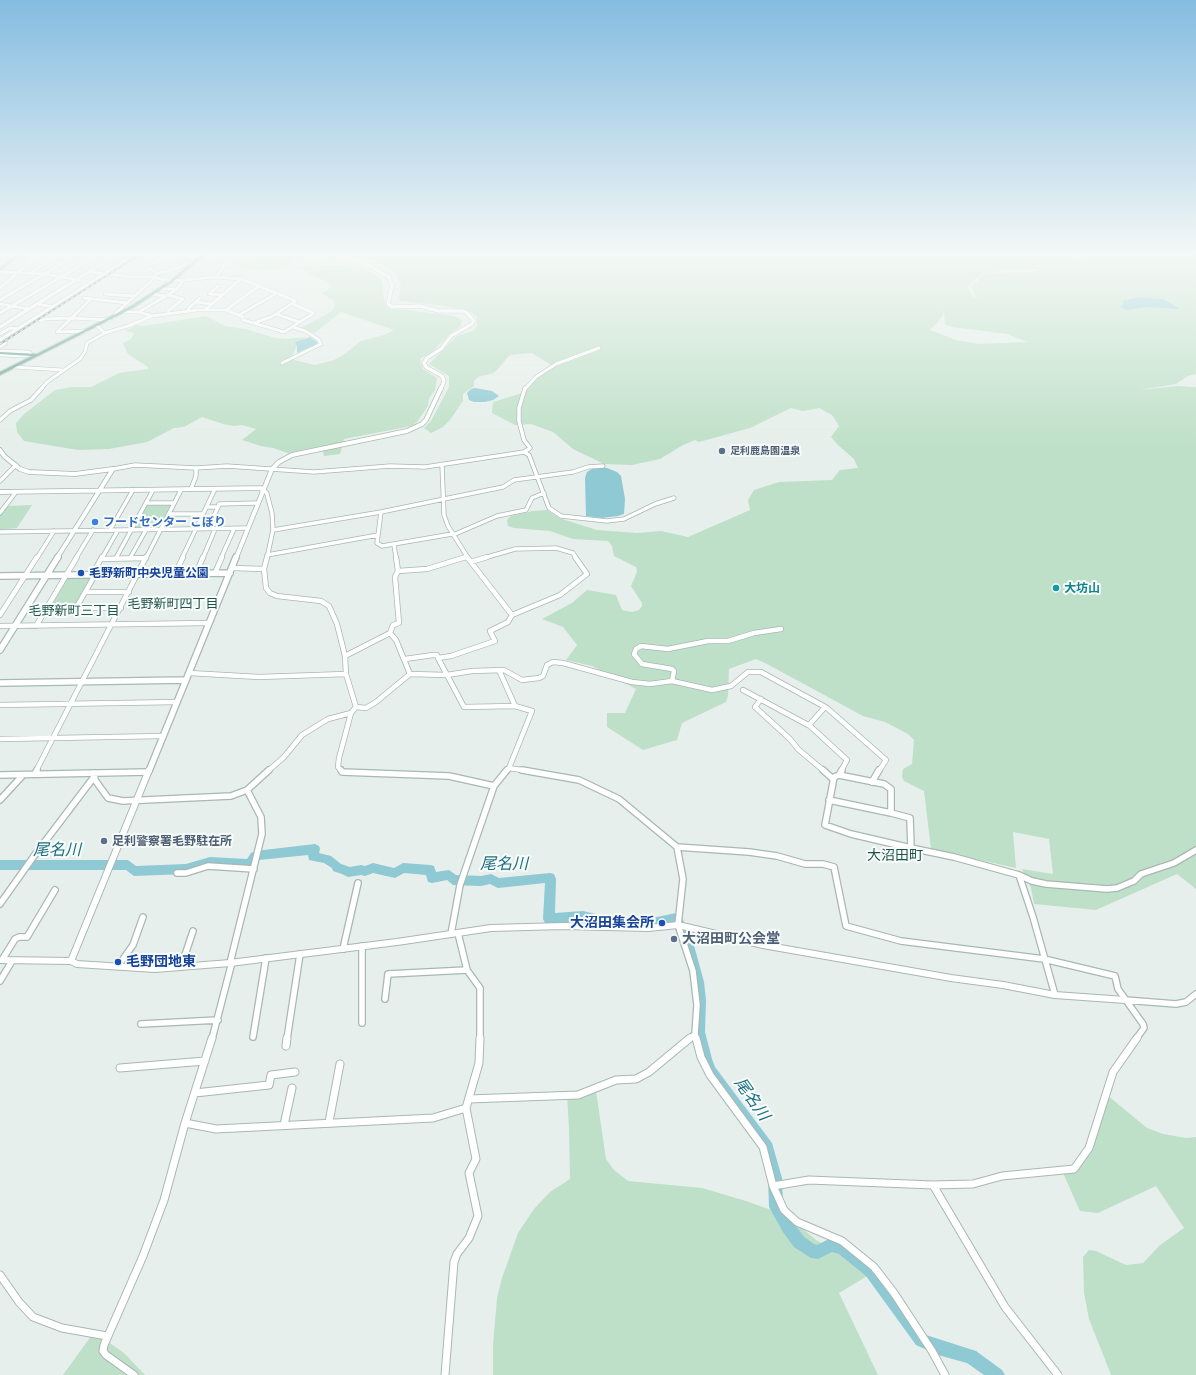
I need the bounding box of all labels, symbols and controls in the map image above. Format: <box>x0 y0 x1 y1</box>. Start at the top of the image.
place label: 足利鹿島園温泉 <box>730 445 800 457</box>
marker: 足利鹿島園温泉 <box>717 446 727 456</box>
place label: フードセンター こぼり <box>103 515 226 529</box>
marker: フードセンター こぼり <box>90 517 100 527</box>
place label: 毛野新町中央児童公園 <box>89 566 209 580</box>
marker: 毛野新町中央児童公園 <box>76 568 86 578</box>
place label: 大坊山 <box>1064 581 1100 595</box>
marker: 大坊山 <box>1051 583 1061 593</box>
district label: 毛野新町四丁目 <box>128 596 218 612</box>
district label: 毛野新町三丁目 <box>29 603 119 619</box>
place label: 足利警察署毛野駐在所 <box>112 834 232 848</box>
marker: 足利警察署毛野駐在所 <box>99 836 109 846</box>
water label: 尾名川 <box>33 840 81 860</box>
district label: 大沼田町 <box>867 848 923 864</box>
water label: 尾名川 <box>480 854 528 874</box>
place label: 大沼田集会所 <box>570 915 654 931</box>
marker: 大沼田集会所 <box>657 918 667 928</box>
place label: 大沼田町公会堂 <box>682 931 780 947</box>
marker: 大沼田町公会堂 <box>669 934 679 944</box>
place label: 毛野団地東 <box>126 954 196 970</box>
marker: 毛野団地東 <box>113 957 123 967</box>
water label: 尾名川 <box>730 1074 774 1124</box>

